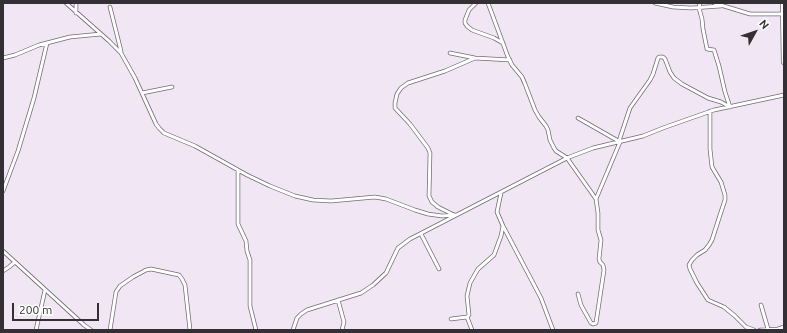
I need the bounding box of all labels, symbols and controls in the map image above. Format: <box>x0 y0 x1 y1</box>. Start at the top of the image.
north arrow <box>735 12 775 52</box>
text: N <box>757 17 771 31</box>
scale bar <box>14 295 101 321</box>
text: 200 m <box>19 303 52 316</box>

